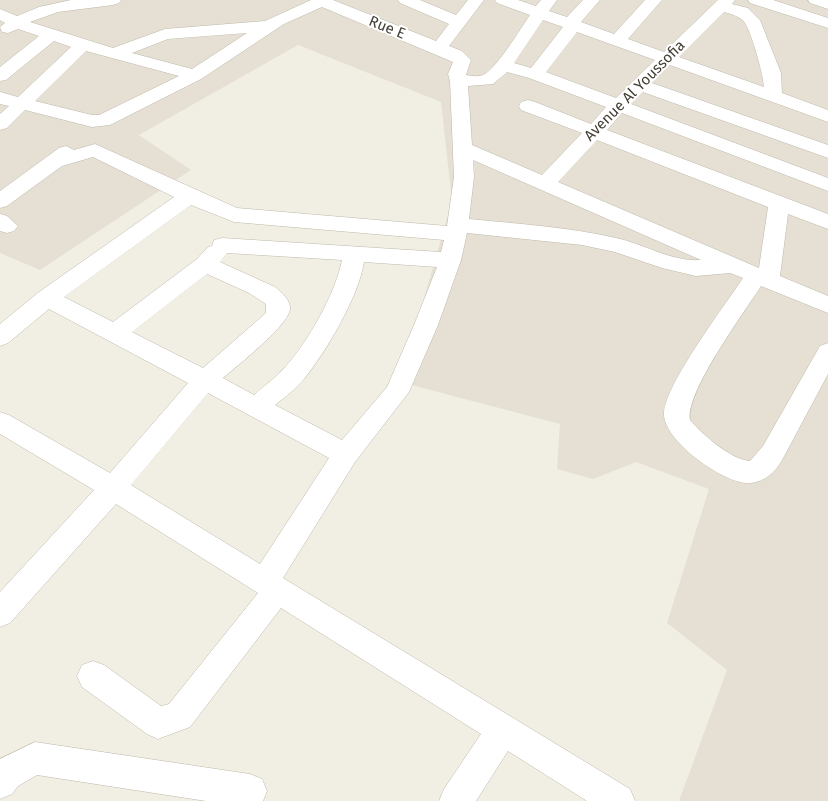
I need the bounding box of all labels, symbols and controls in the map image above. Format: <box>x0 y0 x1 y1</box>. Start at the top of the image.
street label: Rue E <box>366 13 408 43</box>
street label: Avenue Al Youssofia <box>581 37 689 145</box>

